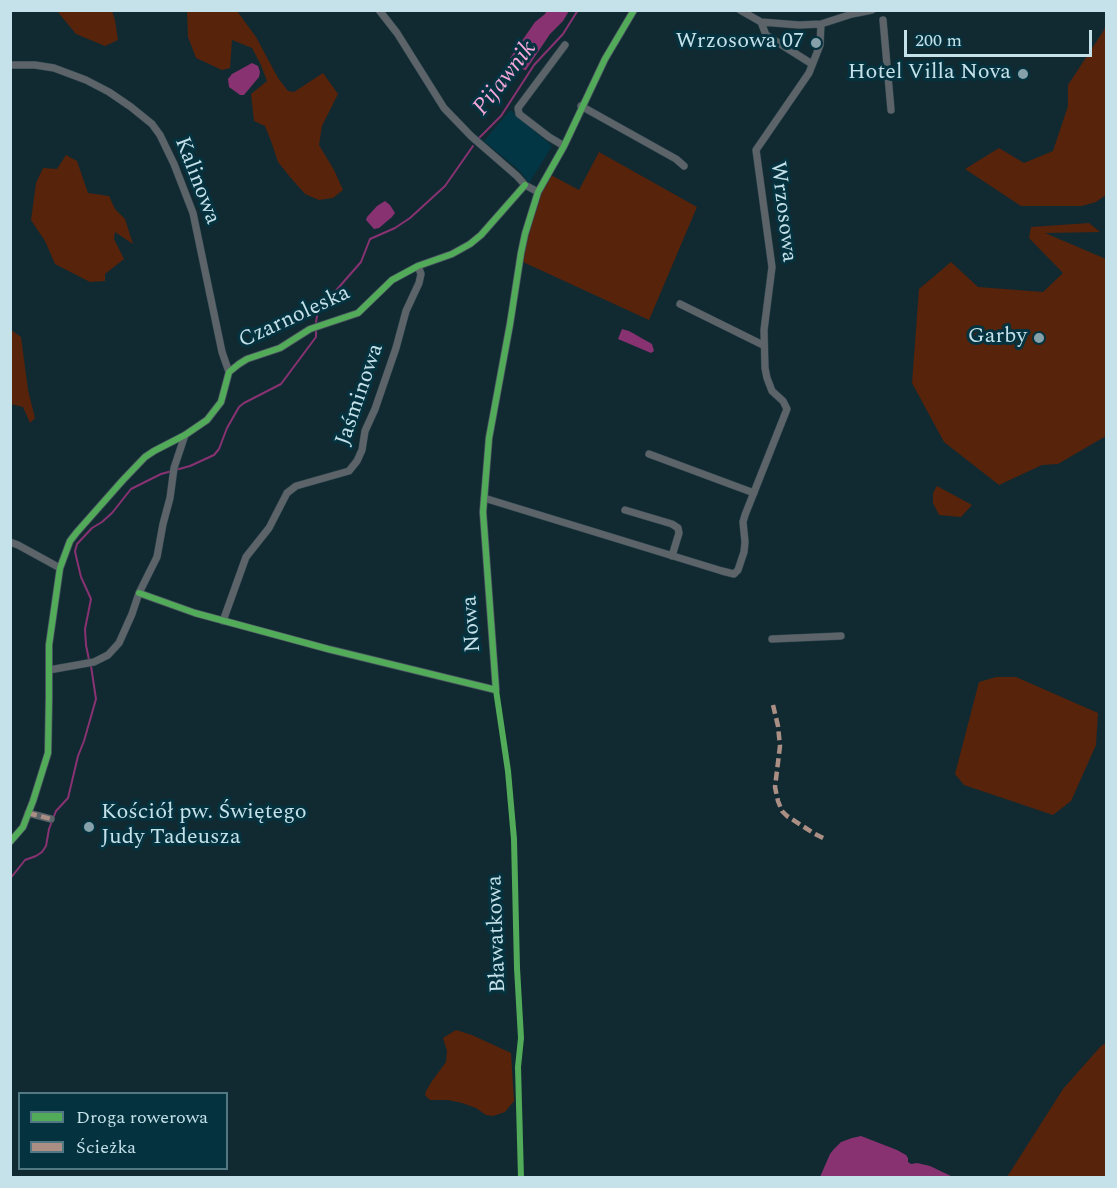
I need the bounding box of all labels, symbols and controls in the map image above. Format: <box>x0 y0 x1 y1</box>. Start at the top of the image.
scale bar <box>907 18 1094 56</box>
text: 200 m <box>915 27 962 54</box>
place label: Wrzosowa 07 <box>675 30 804 56</box>
water label: Pijawnik <box>468 36 544 122</box>
marker: Wrzosowa 07 <box>809 36 823 50</box>
place label: Hotel Villa Nova <box>848 61 1011 87</box>
marker: Hotel Villa Nova <box>1016 67 1030 81</box>
street label: Kalinowa <box>167 134 225 228</box>
street label: Wrzosowa <box>763 160 801 264</box>
street label: Czarnoleska <box>235 281 355 355</box>
place label: Garby <box>968 325 1027 351</box>
marker: Garby <box>1032 331 1046 345</box>
street label: Jaśminowa <box>331 341 391 449</box>
street label: Nowa <box>458 595 488 653</box>
place label: Kościół pw. Świętego Judy Tadeusza <box>101 801 307 852</box>
marker: Kościół pw. Świętego Judy Tadeusza <box>82 820 96 834</box>
street label: Bławatkowa <box>483 875 513 993</box>
legend <box>18 1092 228 1170</box>
text: Droga rowerowa <box>76 1104 208 1131</box>
text: Ścieżka <box>76 1134 136 1161</box>

